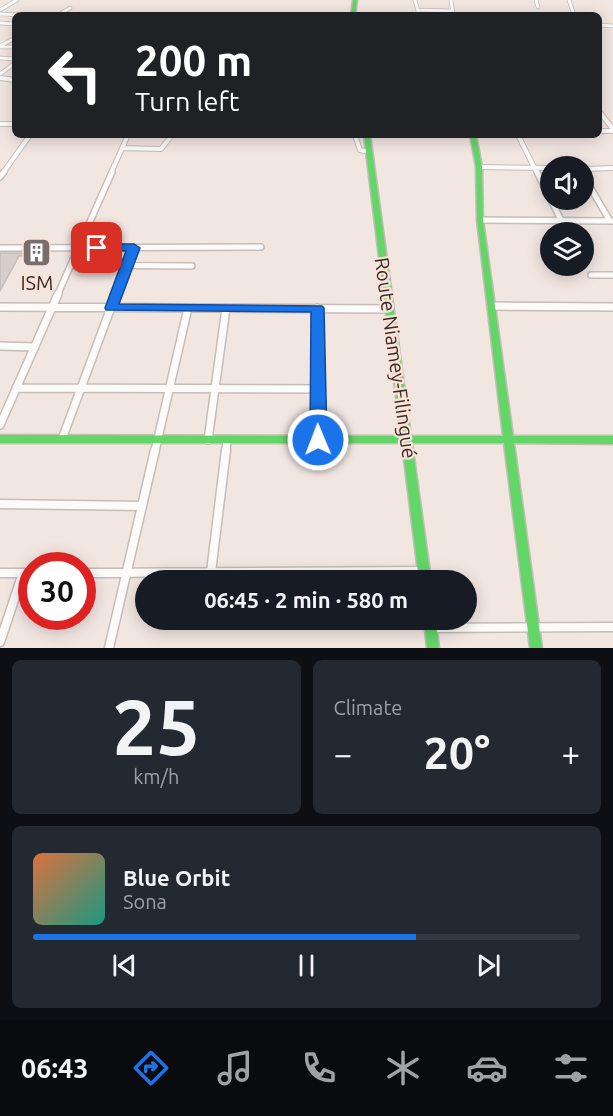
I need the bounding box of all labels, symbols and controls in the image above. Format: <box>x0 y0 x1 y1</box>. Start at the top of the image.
icon: left <box>36 36 114 114</box>
text: 200 m <box>135 37 252 84</box>
text: Turn left <box>135 86 239 116</box>
map controls <box>540 156 594 276</box>
button: sound <box>540 156 594 210</box>
pin <box>71 222 122 273</box>
button: layers <box>540 222 594 276</box>
icon: arrive <box>80 231 113 264</box>
building icon: ISM <box>21 236 53 268</box>
street label: Route Niamey-Filingué <box>370 256 422 460</box>
place label: ISM <box>21 271 53 294</box>
position arrow <box>286 408 350 472</box>
speed limit sign: 30 <box>18 552 96 630</box>
text: 06:45 · 2 min · 580 m <box>204 587 408 612</box>
text: 25 <box>112 682 200 770</box>
text: Climate <box>334 696 402 719</box>
text: 20° <box>423 727 490 778</box>
text: − <box>334 735 352 772</box>
text: + <box>561 735 580 772</box>
text: km/h <box>133 765 179 788</box>
text: Blue Orbit <box>123 865 230 890</box>
text: Sona <box>123 890 167 913</box>
icon: previous <box>108 949 141 982</box>
icon: pause <box>290 949 323 982</box>
icon: next <box>472 949 505 982</box>
icon: directions <box>130 1047 172 1089</box>
icon: music <box>214 1047 256 1089</box>
icon: phone <box>298 1047 340 1089</box>
icon: climate <box>382 1047 424 1089</box>
icon: car <box>466 1047 508 1089</box>
icon: filters <box>550 1047 592 1089</box>
text: 06:43 <box>21 1053 89 1083</box>

